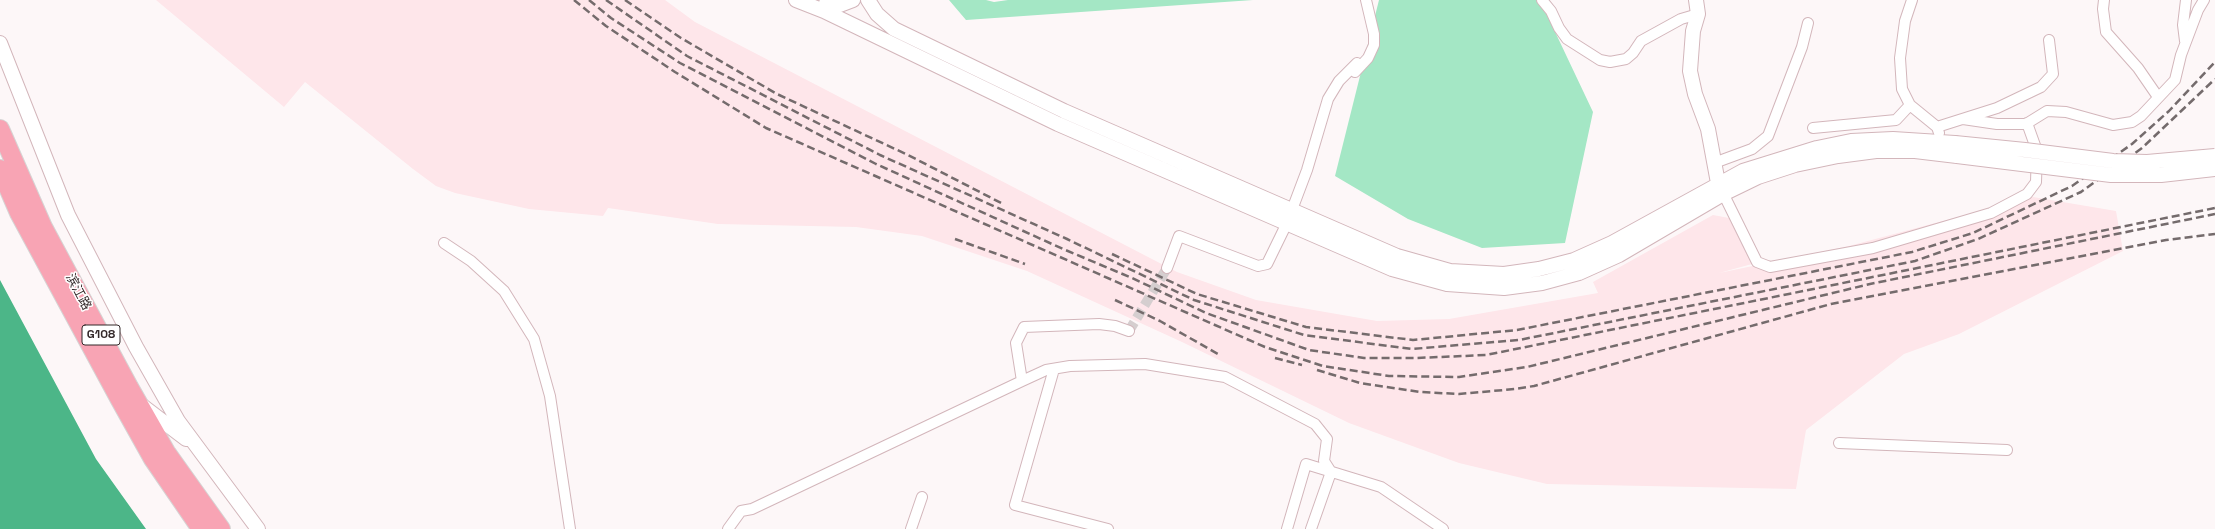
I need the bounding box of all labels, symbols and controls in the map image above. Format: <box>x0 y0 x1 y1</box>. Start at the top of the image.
street label: 滨江路 <box>62 271 94 313</box>
road number: G108 <box>82 325 120 345</box>

